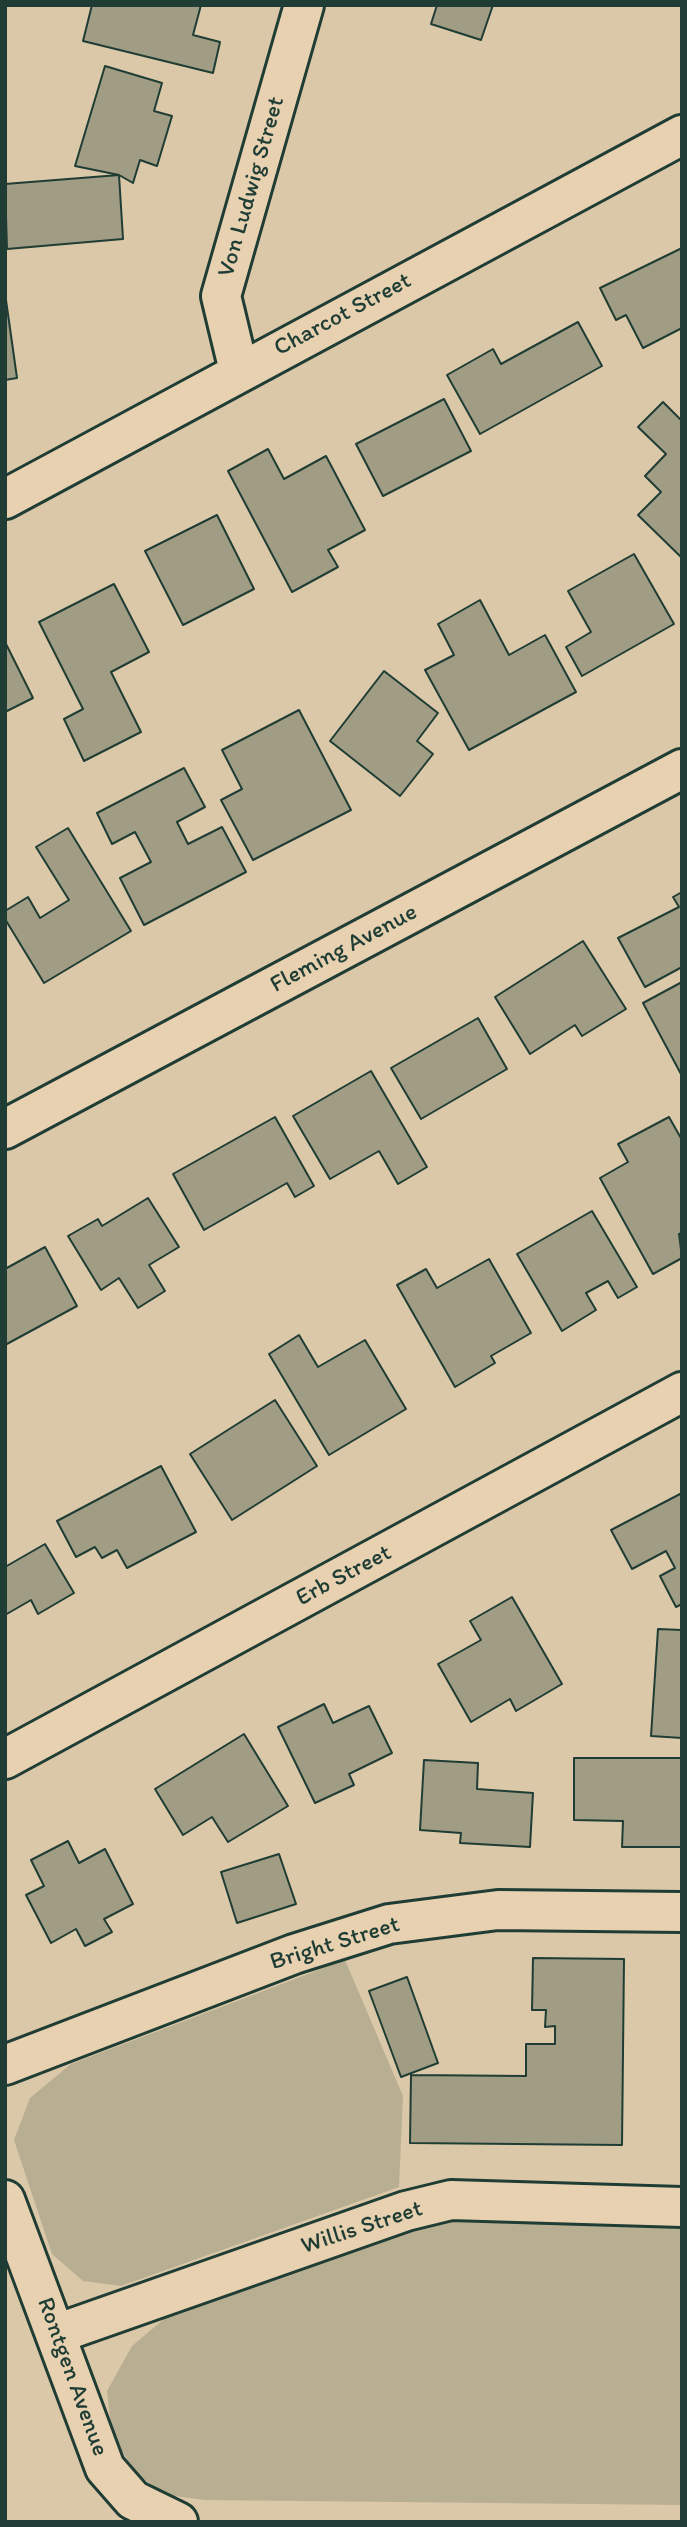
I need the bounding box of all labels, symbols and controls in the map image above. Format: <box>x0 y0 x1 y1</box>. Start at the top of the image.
street label: Von Ludwig Street <box>212 93 292 281</box>
street label: Charcot Street <box>269 267 417 363</box>
street label: Fleming Avenue <box>266 898 422 1000</box>
street label: Erb Street <box>291 1539 397 1613</box>
street label: Bright Street <box>267 1911 403 1977</box>
street label: Willis Street <box>298 2195 426 2261</box>
street label: Rontgen Avenue <box>30 2294 114 2460</box>

